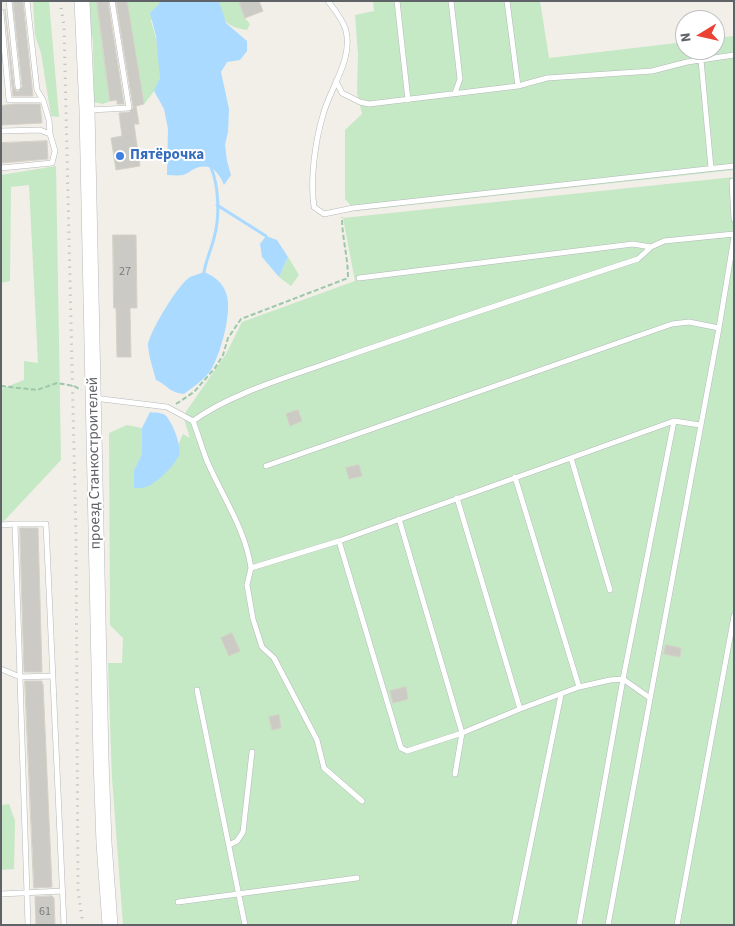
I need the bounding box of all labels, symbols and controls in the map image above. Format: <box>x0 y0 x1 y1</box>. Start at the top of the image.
north arrow <box>675 10 725 60</box>
text: N <box>676 31 697 43</box>
place label: Пятёрочка <box>130 147 204 165</box>
marker: Пятёрочка <box>114 150 126 162</box>
house number: 27 <box>119 265 131 279</box>
street label: проезд Станкостроителей <box>84 377 106 549</box>
house number: 61 <box>39 905 51 919</box>

